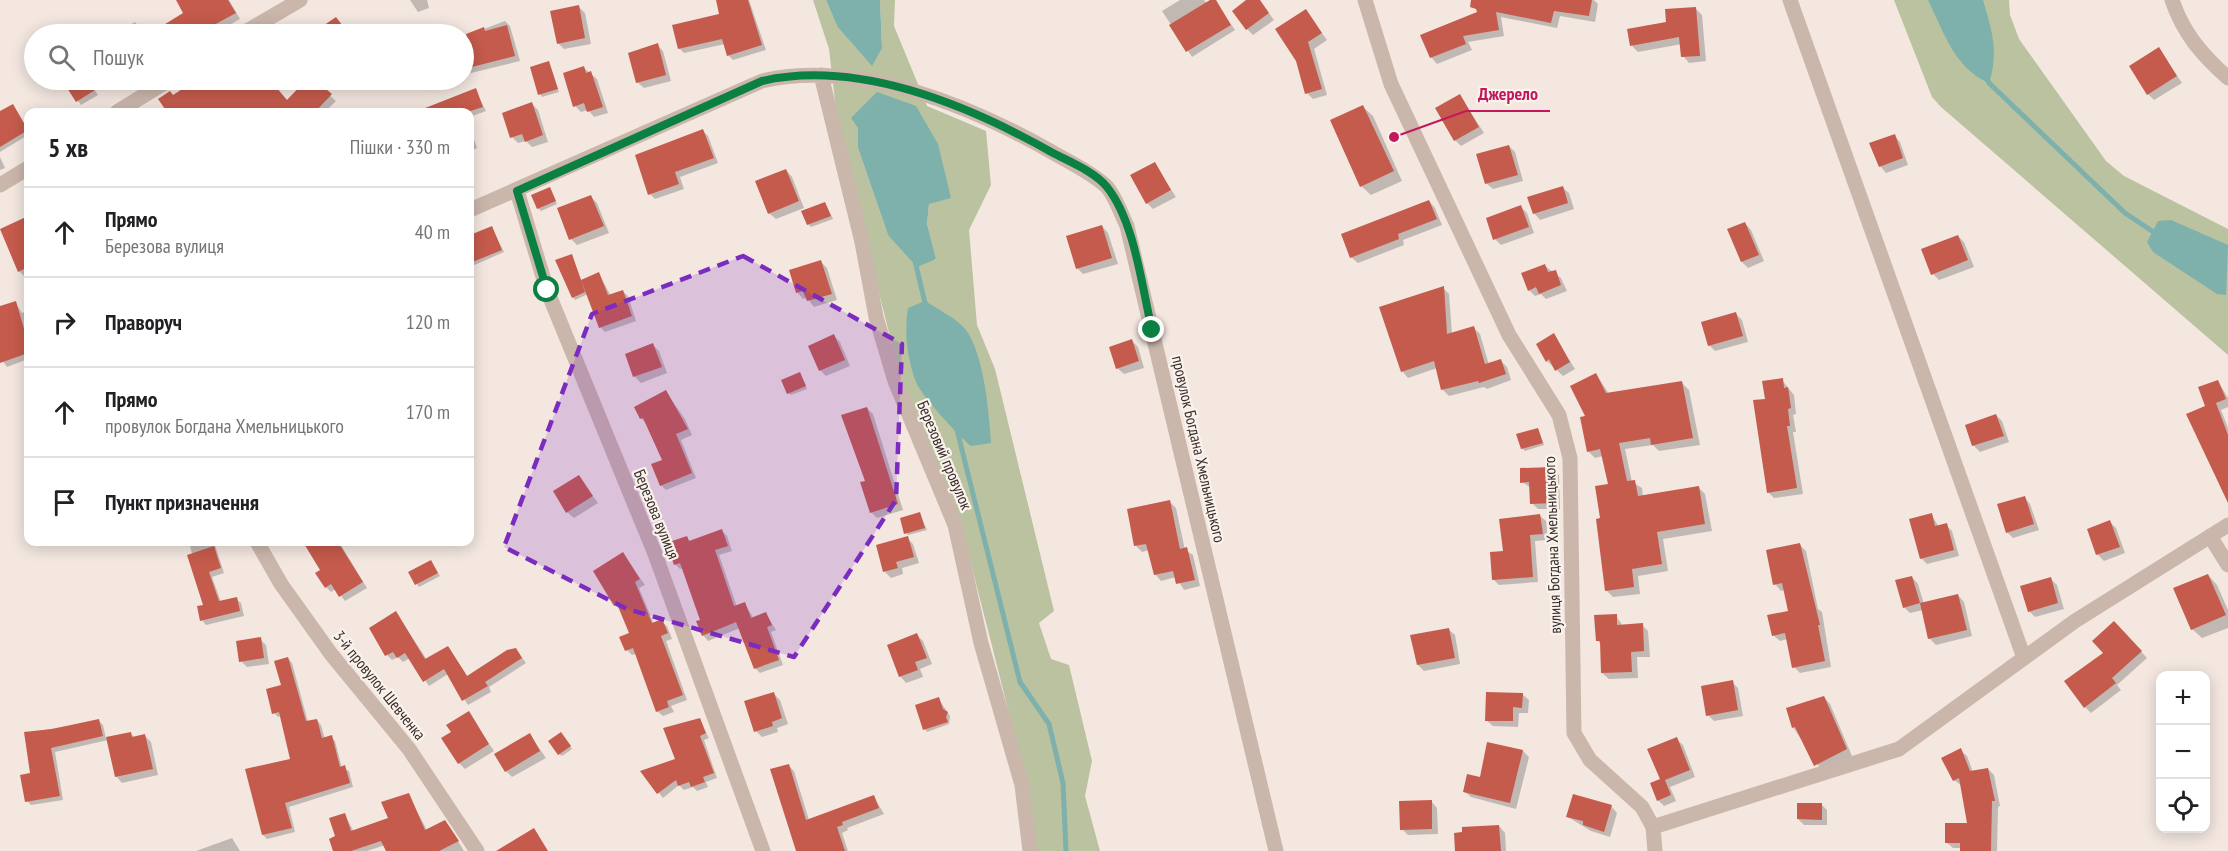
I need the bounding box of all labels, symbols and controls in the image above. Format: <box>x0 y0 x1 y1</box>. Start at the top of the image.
search box <box>24 24 474 90</box>
icon: search <box>45 41 78 74</box>
text: Пошук <box>93 43 144 71</box>
callout: Джерело <box>1466 75 1550 111</box>
text: Джерело <box>1478 82 1538 105</box>
text: 5 хв <box>48 131 88 164</box>
text: Пішки · 330 m <box>350 134 450 160</box>
text: Прямо <box>105 205 158 233</box>
icon: ahead <box>48 216 81 249</box>
text: 40 m <box>415 219 450 245</box>
text: Березова вулиця <box>105 233 224 259</box>
route start <box>533 276 559 302</box>
icon: right <box>48 306 81 339</box>
text: Праворуч <box>105 308 182 336</box>
text: 120 m <box>406 309 450 335</box>
route end <box>1138 316 1164 342</box>
street label: провулок Богдана Хмельницького <box>1168 354 1230 544</box>
text: Прямо <box>105 385 158 413</box>
icon: ahead <box>48 396 81 429</box>
street label: Березовий провулок <box>913 398 977 513</box>
text: 170 m <box>406 399 450 425</box>
text: провулок Богдана Хмельницького <box>105 413 344 439</box>
street label: вулиця Богдана Хмельницького <box>1539 456 1565 634</box>
street label: Березова вулиця <box>630 466 684 562</box>
icon: arrive <box>48 486 81 519</box>
text: Пункт призначення <box>105 488 259 516</box>
street label: 3-й провулок Шевченка <box>330 626 430 744</box>
map controls <box>2156 671 2210 833</box>
button: + <box>2156 671 2210 725</box>
button: − <box>2156 725 2210 779</box>
button: locate <box>2156 779 2210 833</box>

